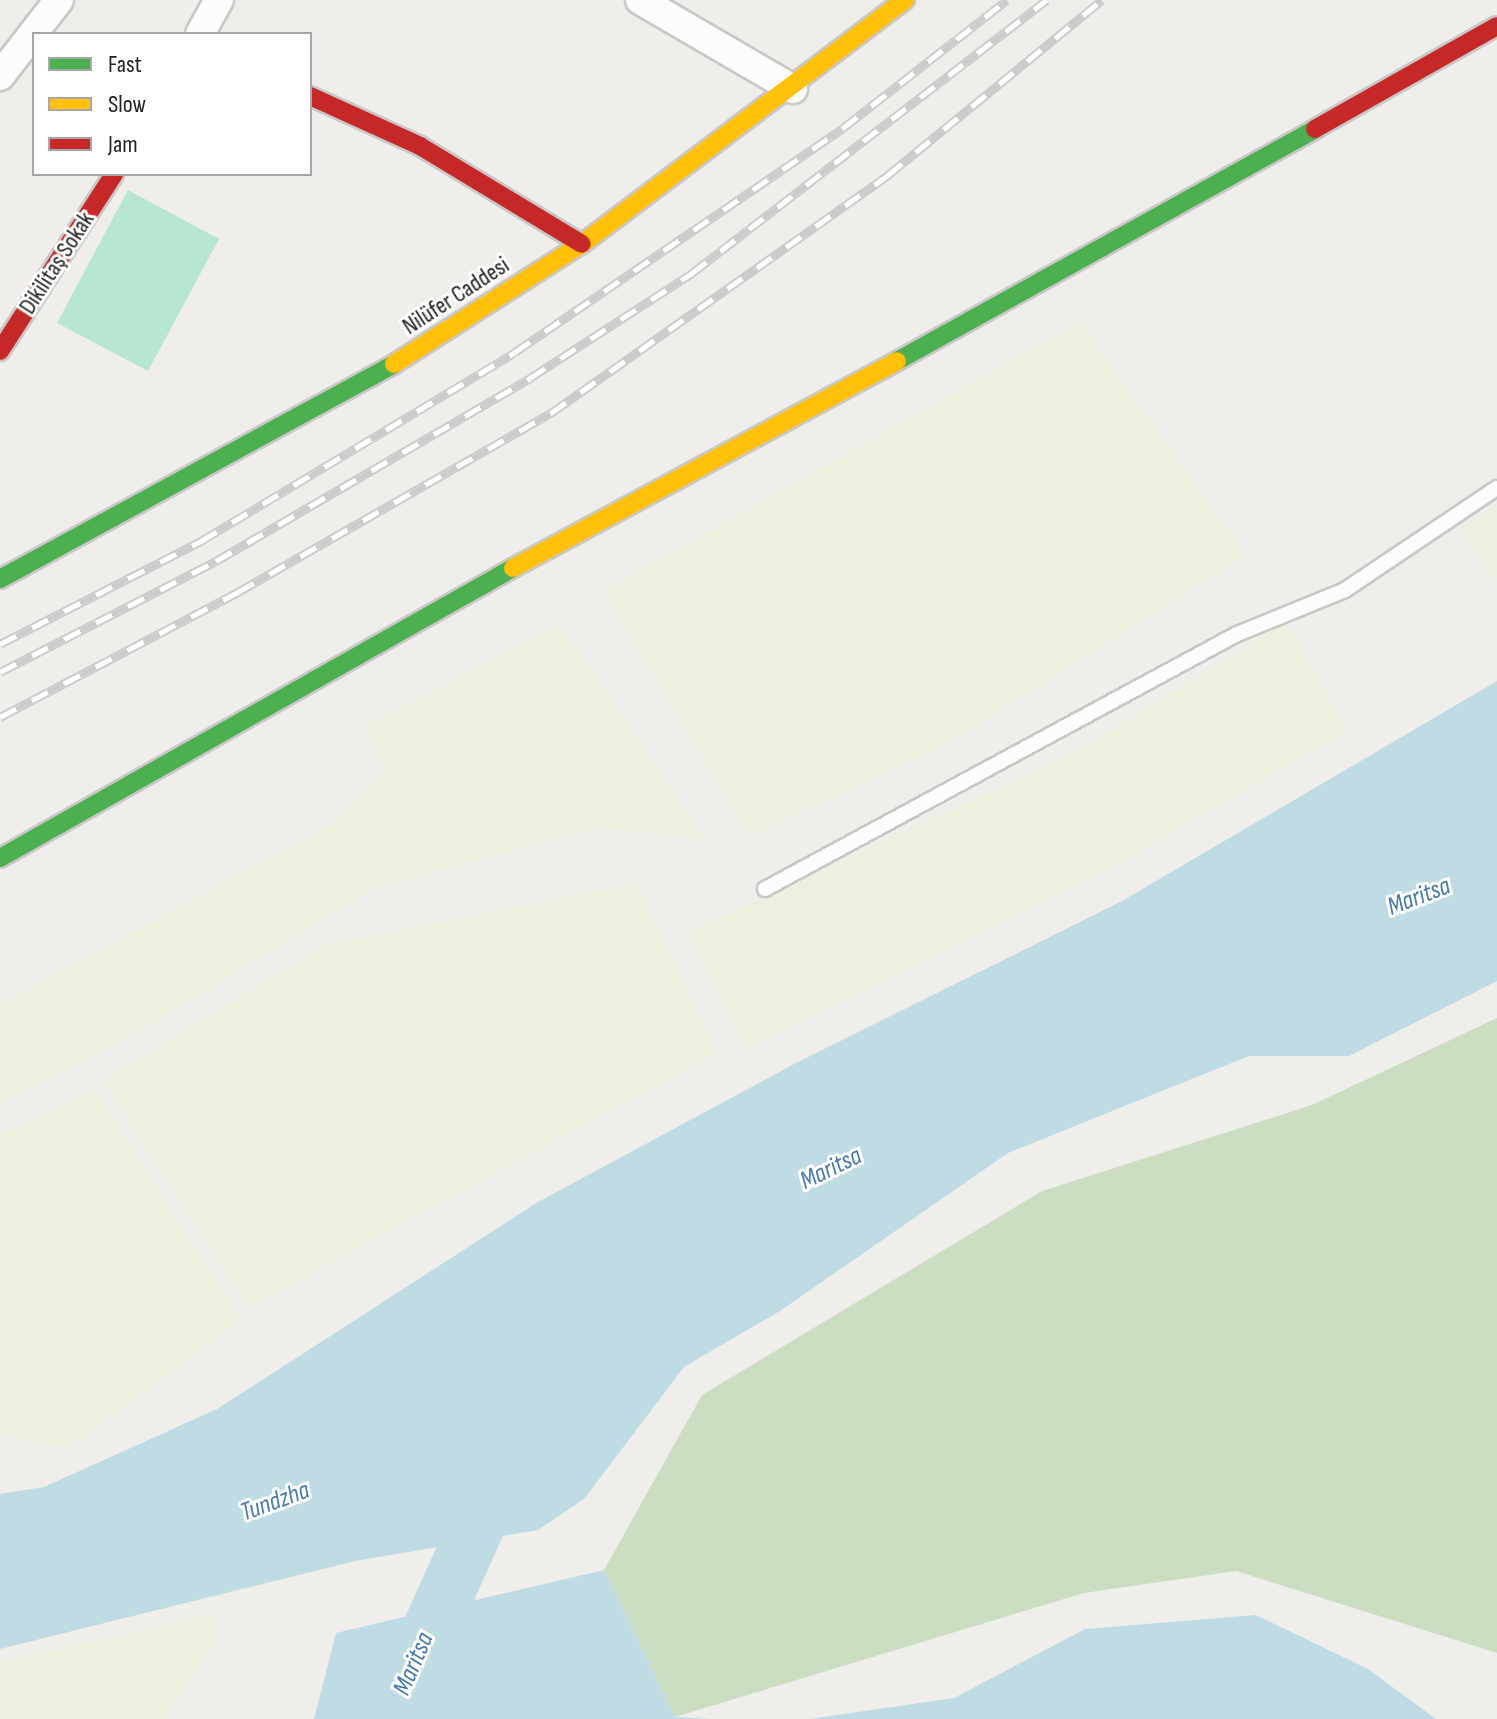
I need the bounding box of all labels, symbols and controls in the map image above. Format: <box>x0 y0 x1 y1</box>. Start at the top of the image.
legend <box>32 32 312 176</box>
text: Fast <box>108 50 142 79</box>
text: Slow <box>108 90 146 119</box>
text: Jam <box>108 130 138 159</box>
street label: Dikilitaş Sokak <box>13 207 101 319</box>
street label: Nilüfer Caddesi <box>397 251 515 341</box>
water label: Maritsa <box>1383 871 1455 923</box>
water label: Maritsa <box>795 1141 867 1197</box>
water label: Tundzha <box>236 1475 314 1529</box>
water label: Maritsa <box>387 1628 441 1700</box>

